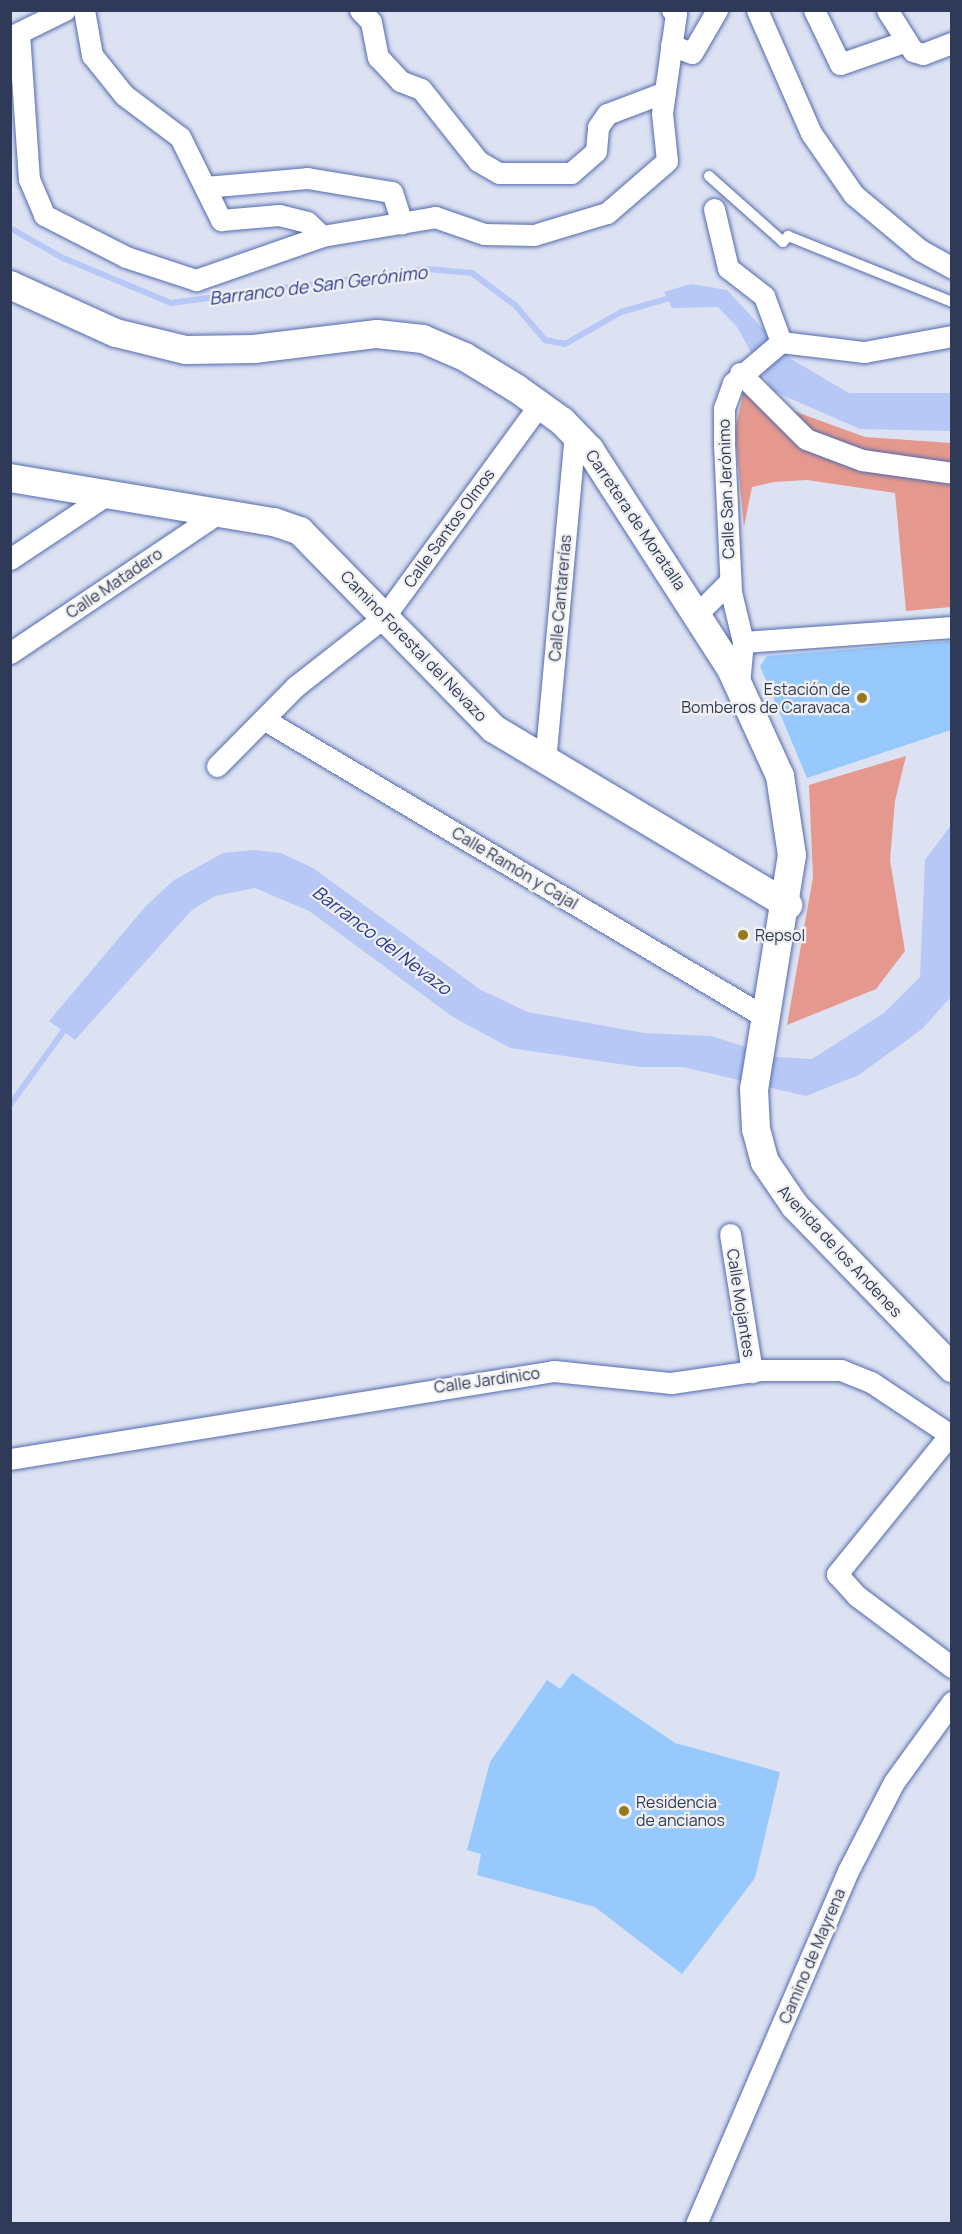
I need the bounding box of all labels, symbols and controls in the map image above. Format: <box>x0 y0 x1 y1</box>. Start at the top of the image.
water label: Barranco de San Gerónimo <box>208 261 428 309</box>
street label: Calle San Jerónimo <box>714 419 738 559</box>
street label: Carretera de Moratalla <box>582 446 690 594</box>
street label: Calle Santos Olmos <box>399 465 499 591</box>
street label: Calle Cantarerías <box>545 534 575 662</box>
street label: Calle Matadero <box>62 544 166 622</box>
street label: Camino Forestal del Nevazo <box>337 567 491 725</box>
place label: Estación de Bomberos de Caravaca <box>681 679 850 717</box>
marker: Estación de Bomberos de Caravaca <box>855 691 869 705</box>
street label: Calle Ramón y Cajal <box>448 823 582 913</box>
water label: Barranco del Nevazo <box>309 881 455 999</box>
place label: Repsol <box>755 925 805 945</box>
marker: Repsol <box>736 928 750 942</box>
street label: Avenida de los Andenes <box>774 1181 906 1321</box>
street label: Calle Mojantes <box>723 1247 759 1359</box>
street label: Calle Jardinico <box>433 1363 541 1397</box>
place label: Residencia de ancianos <box>636 1792 725 1830</box>
marker: Residencia de ancianos <box>617 1804 631 1818</box>
street label: Camino de Mayrena <box>775 1885 849 2027</box>

